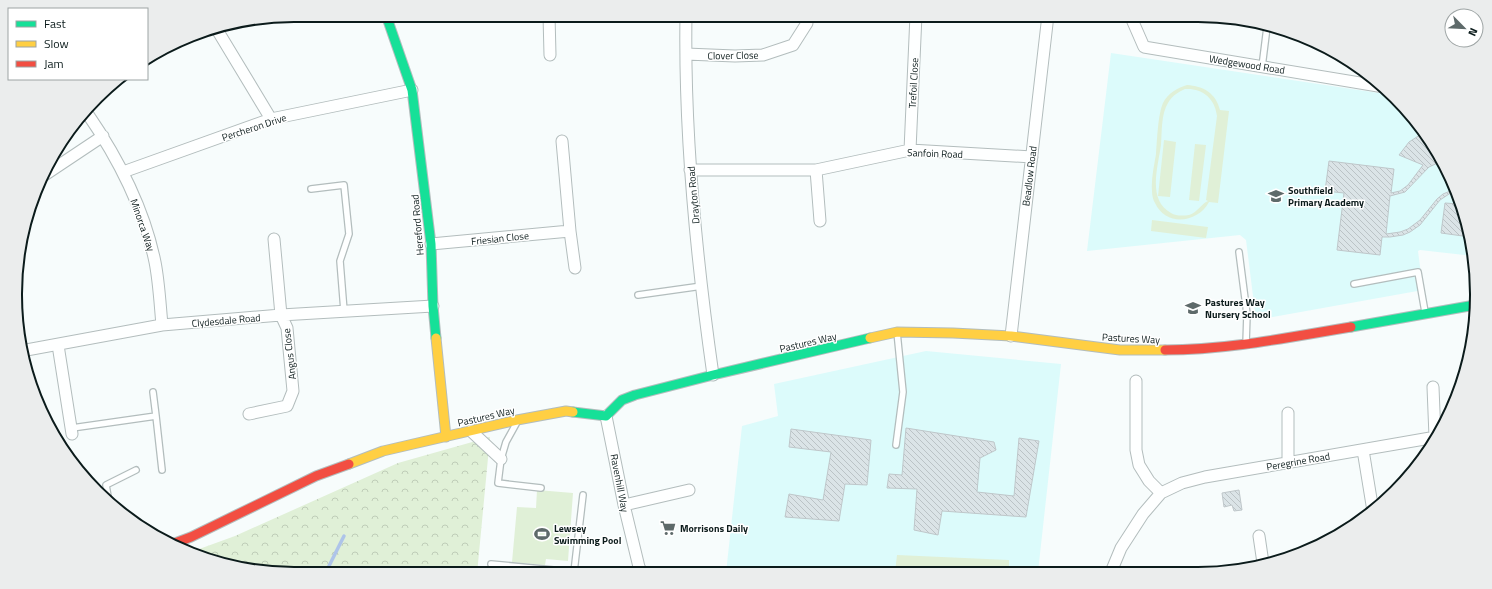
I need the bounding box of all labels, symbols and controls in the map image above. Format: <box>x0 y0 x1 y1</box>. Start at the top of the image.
legend <box>8 8 148 80</box>
north arrow <box>1444 8 1484 48</box>
text: Fast <box>44 14 67 33</box>
text: N <box>1464 25 1482 39</box>
text: Slow <box>44 34 69 53</box>
street label: Clover Close <box>707 48 759 63</box>
street label: Wedgewood Road <box>1208 51 1286 78</box>
text: Jam <box>44 54 64 73</box>
street label: Trefoil Close <box>905 57 922 109</box>
street label: Percheron Drive <box>220 110 288 145</box>
street label: Sanfoin Road <box>907 145 963 162</box>
street label: Beadlow Road <box>1018 145 1041 207</box>
street label: Drayton Road <box>684 166 703 224</box>
place label: Southfield Primary Academy <box>1288 183 1364 210</box>
school or university icon: Southfield Primary Academy <box>1267 187 1285 205</box>
street label: Hereford Road <box>407 194 428 256</box>
street label: Minorca Way <box>127 197 159 254</box>
street label: Friesian Close <box>470 228 530 249</box>
place label: Pastures Way Nursery School <box>1205 295 1271 322</box>
school or university icon: Pastures Way Nursery School <box>1184 299 1202 317</box>
street label: Clydesdale Road <box>191 310 261 331</box>
street label: Angus Close <box>279 328 300 380</box>
street label: Pastures Way <box>778 329 838 356</box>
street label: Pastures Way <box>1102 329 1161 348</box>
street label: Pastures Way <box>456 403 516 430</box>
street label: Peregrine Road <box>1265 449 1331 474</box>
street label: Ravenhill Way <box>607 453 633 514</box>
supermarket icon: Morrisons Daily <box>659 519 677 537</box>
place label: Lewsey Swimming Pool <box>554 521 622 548</box>
place label: Morrisons Daily <box>680 521 748 536</box>
sports icon: Lewsey Swimming Pool <box>533 525 551 543</box>

